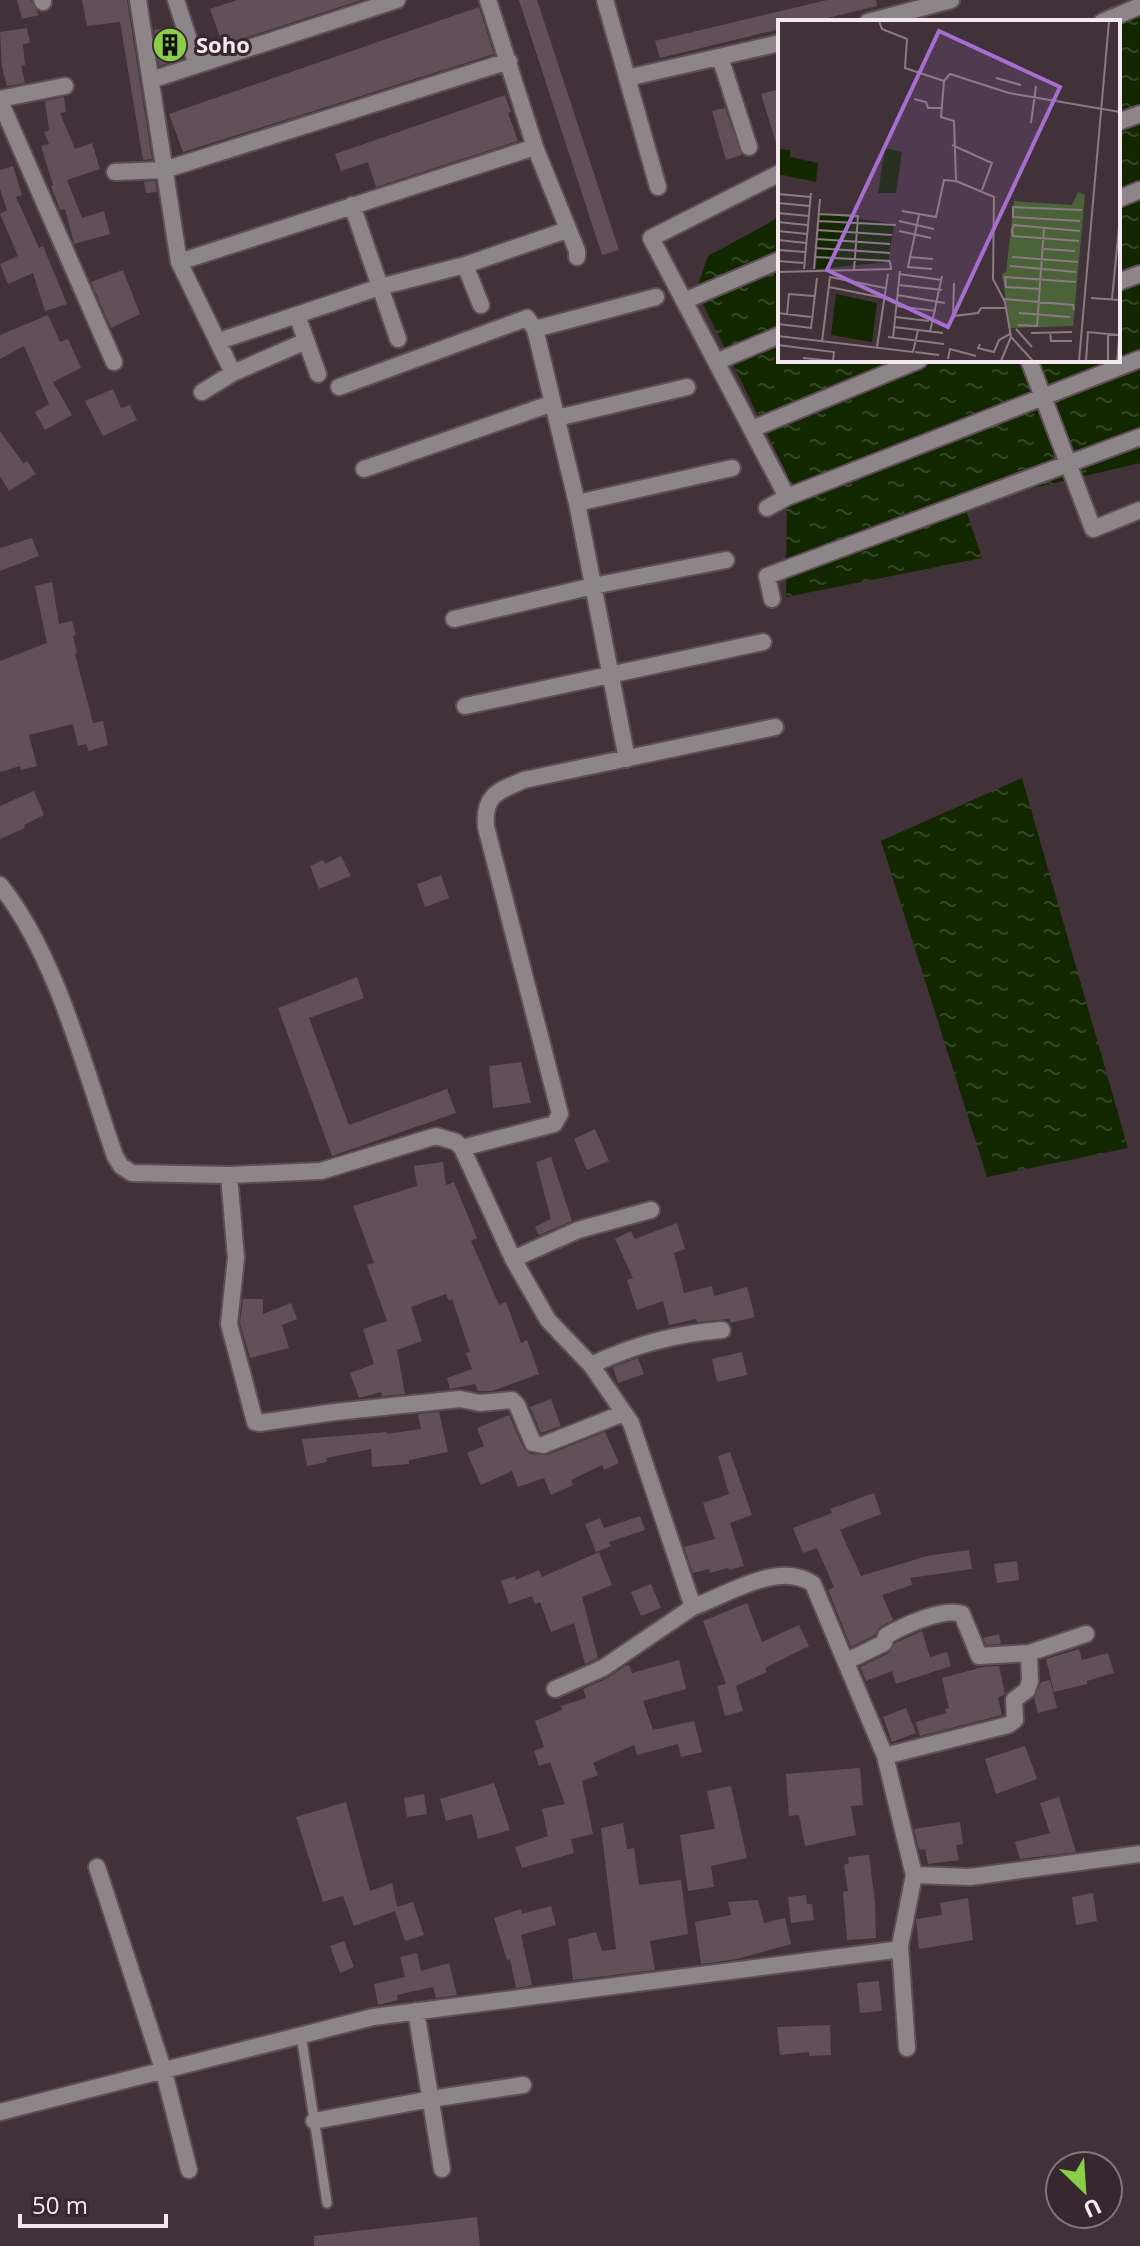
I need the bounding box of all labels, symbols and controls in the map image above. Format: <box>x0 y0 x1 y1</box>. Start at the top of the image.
inset map <box>778 20 1120 362</box>
building icon: Soho <box>151 26 189 64</box>
place label: Soho <box>196 29 250 59</box>
north arrow <box>1044 2150 1124 2230</box>
scale bar <box>20 2178 166 2228</box>
text: 50 m <box>32 2188 88 2221</box>
text: U <box>1079 2192 1107 2226</box>

